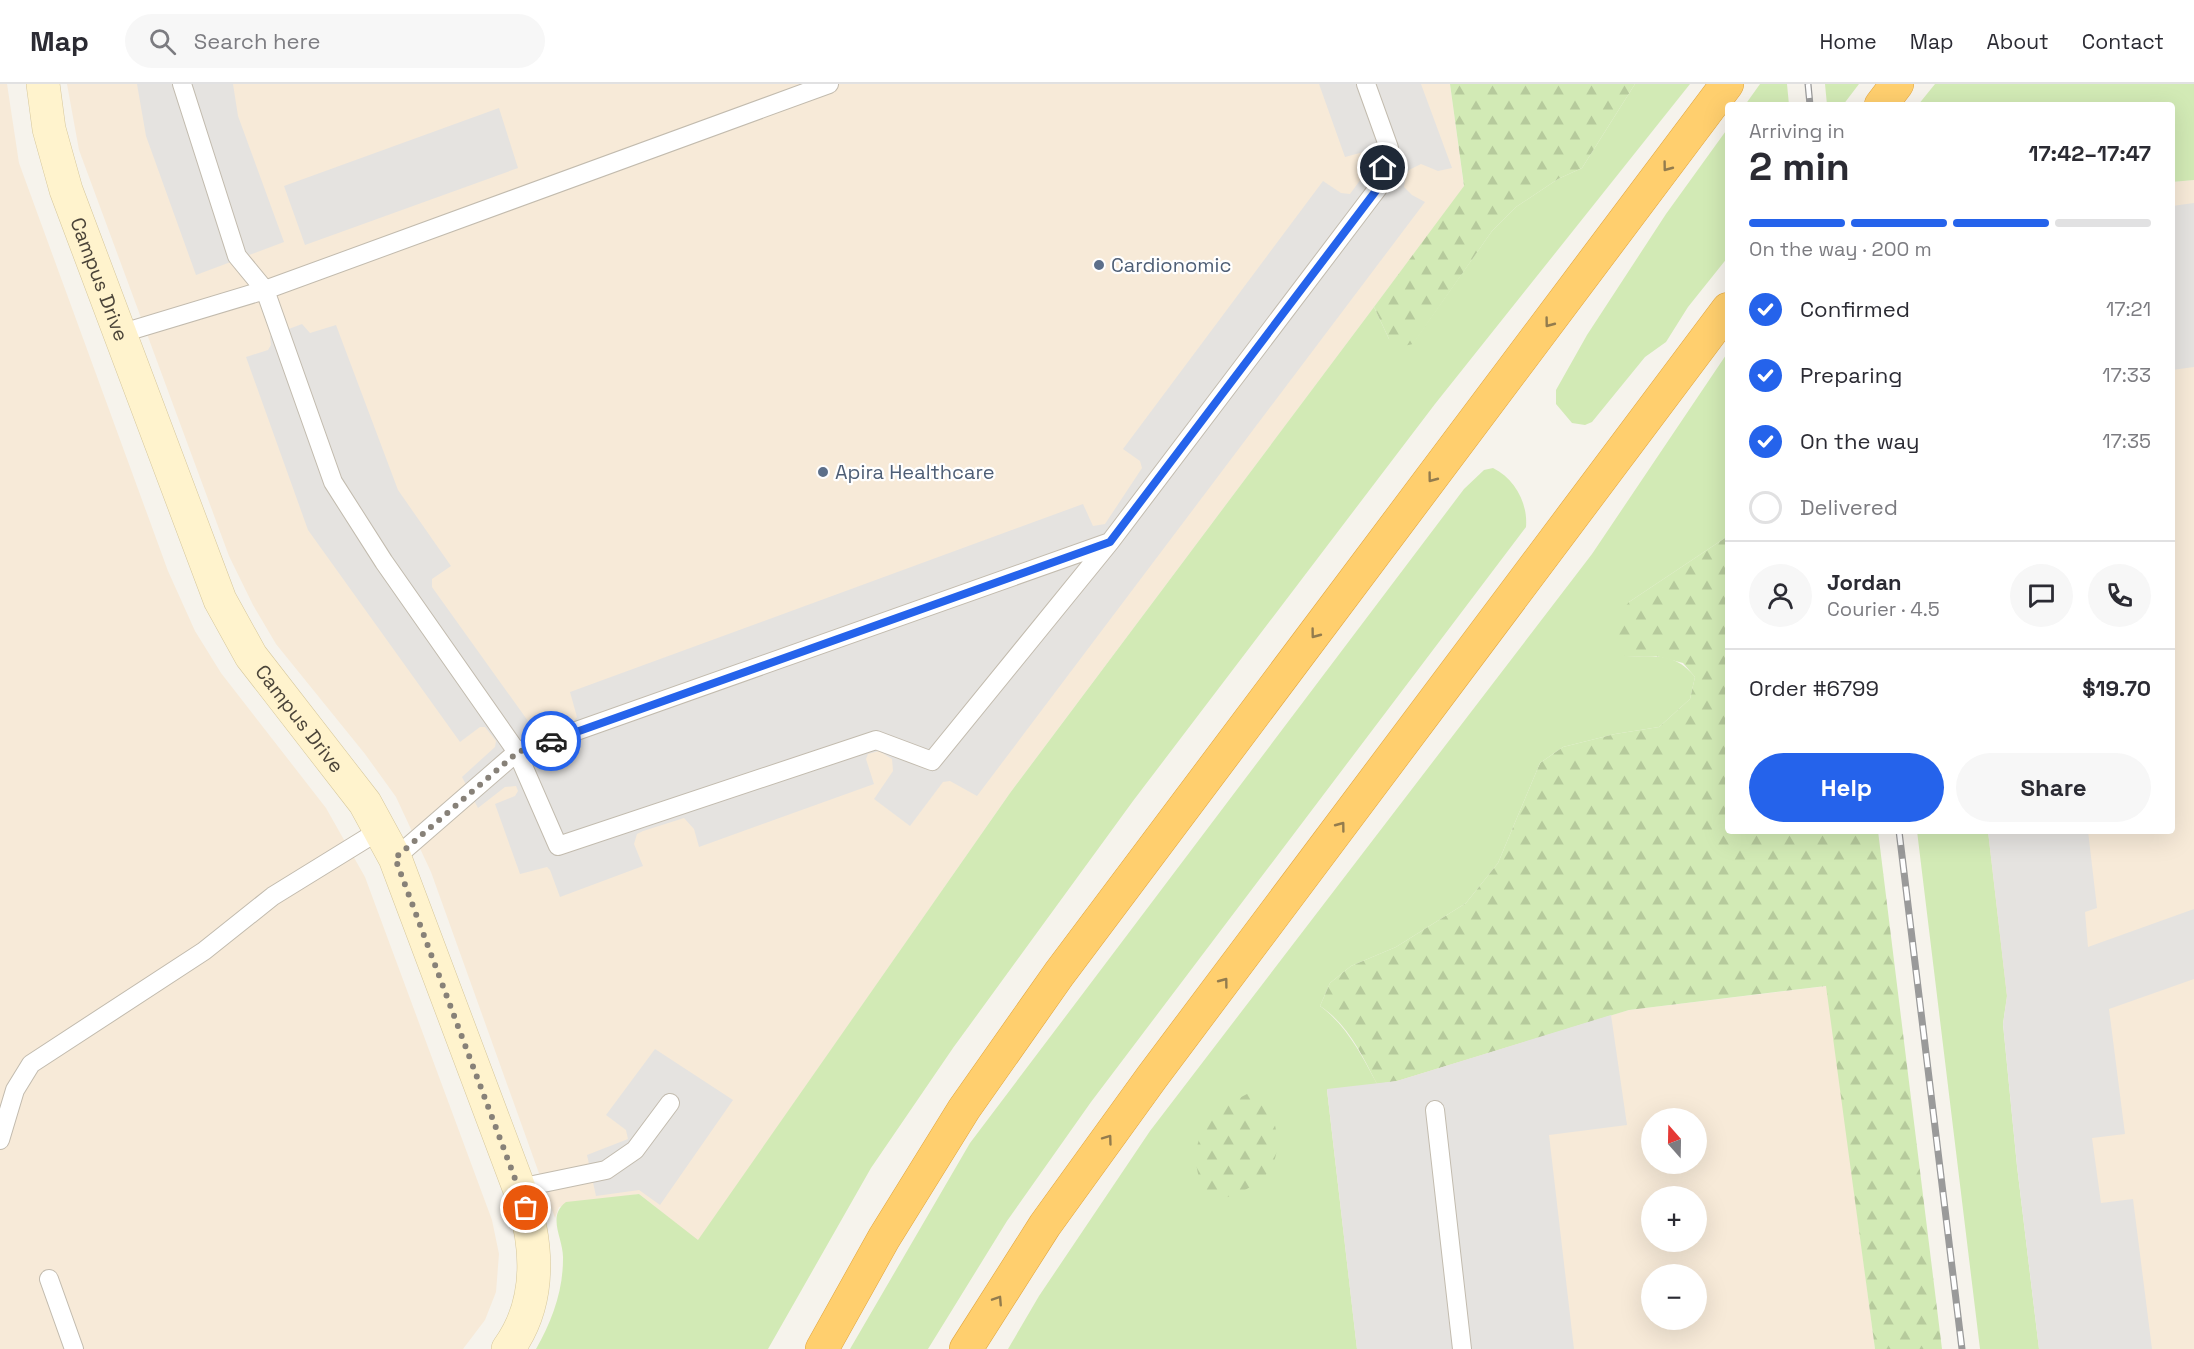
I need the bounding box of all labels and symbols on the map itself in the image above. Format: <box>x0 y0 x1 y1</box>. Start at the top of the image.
pin <box>1357 142 1408 193</box>
one-way arrow <box>1663 160 1674 171</box>
street label: Campus Drive <box>64 214 135 345</box>
place label: Cardionomic <box>1111 252 1231 278</box>
marker: Cardionomic <box>1092 258 1106 272</box>
one-way arrow <box>1546 316 1557 327</box>
place label: Apira Healthcare <box>835 459 995 485</box>
marker: Apira Healthcare <box>816 465 830 479</box>
one-way arrow <box>1428 472 1439 483</box>
one-way arrow <box>1311 628 1322 639</box>
street label: Campus Drive <box>249 659 350 778</box>
courier <box>521 711 581 771</box>
one-way arrow <box>1333 821 1344 832</box>
one-way arrow <box>1216 977 1227 988</box>
north arrow <box>1641 1108 1707 1174</box>
one-way arrow <box>1101 1134 1112 1145</box>
pin <box>500 1182 551 1233</box>
one-way arrow <box>991 1296 1002 1307</box>

